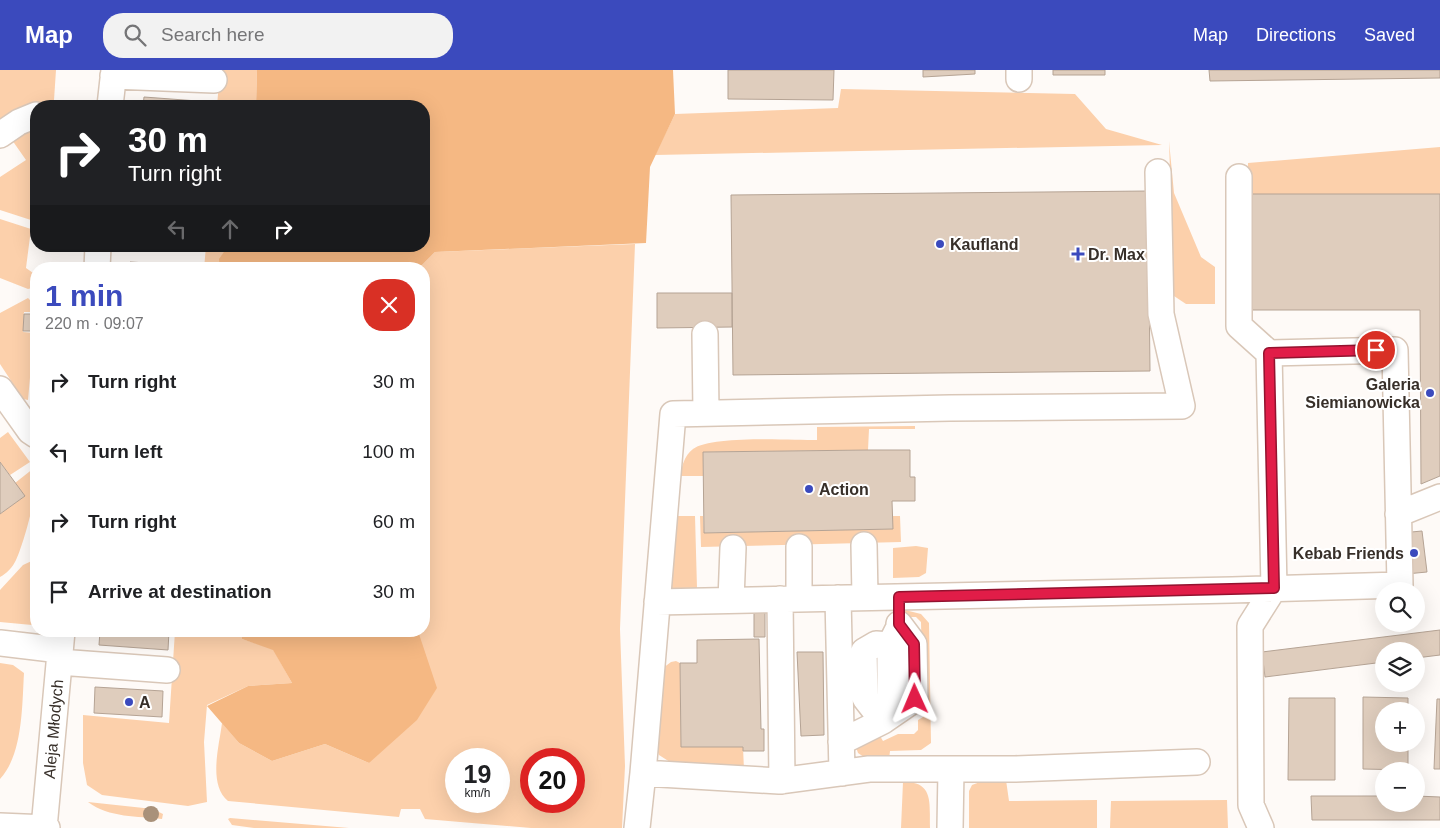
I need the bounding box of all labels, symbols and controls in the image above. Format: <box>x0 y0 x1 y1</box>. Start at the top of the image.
search box <box>103 13 453 58</box>
text: Map <box>25 21 73 48</box>
icon: search <box>121 21 149 49</box>
text: Search here <box>161 24 265 45</box>
text: Map <box>1193 25 1228 45</box>
text: Directions <box>1256 25 1336 45</box>
text: Saved <box>1364 25 1415 45</box>
icon: right <box>45 120 110 185</box>
text: 30 m <box>128 120 208 159</box>
text: Turn right <box>128 161 221 186</box>
icon: left <box>163 215 191 243</box>
icon: ahead <box>216 215 244 243</box>
icon: right <box>269 215 297 243</box>
place label: Kaufland <box>950 236 1018 253</box>
marker: Kaufland <box>934 238 946 250</box>
place label: Dr. Max <box>1088 246 1145 263</box>
marker: Dr. Max <box>1072 248 1084 260</box>
text: 1 min <box>45 279 123 312</box>
button: close <box>363 279 415 331</box>
text: 220 m · 09:07 <box>45 315 144 332</box>
pin <box>1355 329 1397 371</box>
icon: arrive <box>1362 336 1390 364</box>
icon: right <box>45 368 73 396</box>
text: Turn right <box>88 371 176 392</box>
text: 30 m <box>373 371 415 392</box>
place label: Galeria Siemianowicka <box>1305 376 1420 411</box>
marker: Galeria Siemianowicka <box>1424 387 1436 399</box>
icon: left <box>45 438 73 466</box>
text: Turn left <box>88 441 163 462</box>
text: 100 m <box>362 441 415 462</box>
place label: Action <box>819 481 869 498</box>
marker: Action <box>803 483 815 495</box>
icon: right <box>45 508 73 536</box>
text: Turn right <box>88 511 176 532</box>
text: 60 m <box>373 511 415 532</box>
place label: Kebab Friends <box>1293 545 1404 562</box>
marker: Kebab Friends <box>1408 547 1420 559</box>
icon: arrive <box>45 578 73 606</box>
text: Arrive at destination <box>88 581 272 602</box>
text: 30 m <box>373 581 415 602</box>
map controls <box>1375 582 1425 812</box>
button: search <box>1375 582 1425 632</box>
button: layers <box>1375 642 1425 692</box>
position arrow <box>888 672 940 724</box>
street label: Aleja Młodych <box>41 679 66 779</box>
place label: A <box>139 694 151 711</box>
marker: A <box>123 696 135 708</box>
button: + <box>1375 702 1425 752</box>
speed limit sign: 20 <box>520 748 585 813</box>
text: 19 <box>464 760 491 788</box>
button: − <box>1375 762 1425 812</box>
text: km/h <box>464 786 491 800</box>

